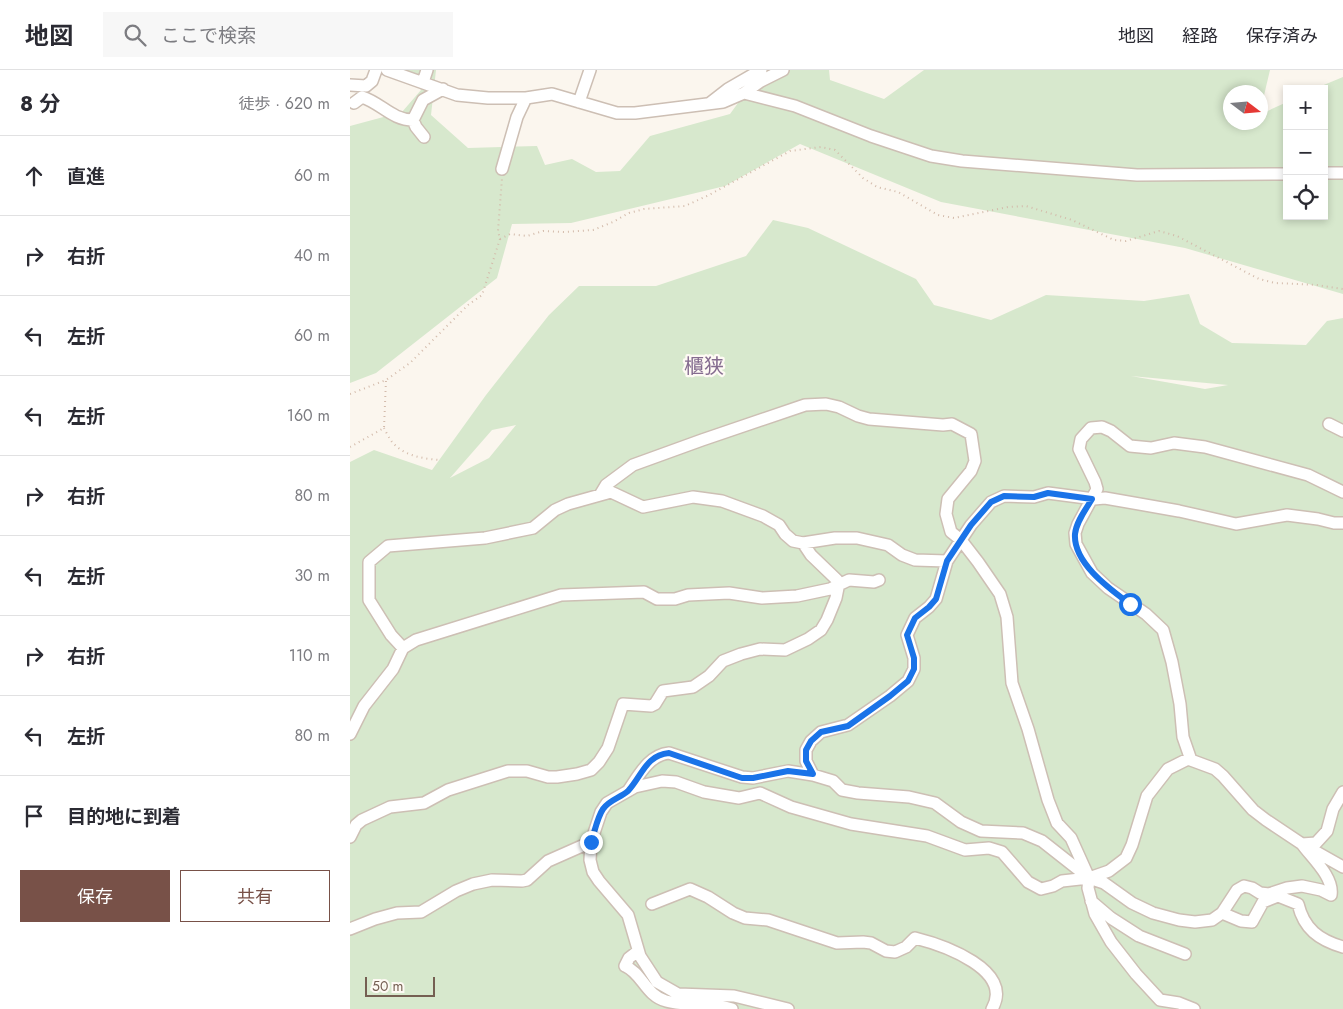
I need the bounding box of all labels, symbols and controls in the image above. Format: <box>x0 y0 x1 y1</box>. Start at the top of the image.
search box <box>103 12 453 57</box>
text: 地図 <box>25 18 73 53</box>
icon: search <box>121 21 149 49</box>
text: ここで検索 <box>161 22 256 49</box>
text: 地図 <box>1118 23 1154 49</box>
text: 経路 <box>1182 23 1218 49</box>
text: 保存済み <box>1246 23 1318 49</box>
north arrow <box>1223 85 1268 130</box>
map controls <box>1283 85 1328 220</box>
button: + <box>1283 85 1328 130</box>
text: 8 分 <box>20 89 60 119</box>
text: 徒歩 · 620 m <box>238 92 330 115</box>
button: − <box>1283 130 1328 175</box>
icon: ahead <box>20 162 48 190</box>
text: 直進 <box>67 163 105 190</box>
text: 60 m <box>294 164 330 187</box>
button: locate <box>1283 175 1328 220</box>
icon: right <box>20 242 48 270</box>
text: 右折 <box>67 243 105 270</box>
text: 40 m <box>294 244 330 267</box>
icon: left <box>20 322 48 350</box>
text: 左折 <box>67 323 105 350</box>
text: 60 m <box>294 324 330 347</box>
district label: 櫃狭 <box>684 352 724 381</box>
icon: left <box>20 402 48 430</box>
text: 左折 <box>67 403 105 430</box>
text: 160 m <box>287 404 330 427</box>
icon: right <box>20 482 48 510</box>
text: 右折 <box>67 483 105 510</box>
text: 80 m <box>294 484 330 507</box>
icon: left <box>20 562 48 590</box>
text: 左折 <box>67 563 105 590</box>
text: 30 m <box>294 564 330 587</box>
route start <box>1119 593 1142 616</box>
icon: right <box>20 642 48 670</box>
text: 右折 <box>67 643 105 670</box>
text: 110 m <box>289 644 330 667</box>
icon: left <box>20 722 48 750</box>
text: 左折 <box>67 723 105 750</box>
text: 80 m <box>294 724 330 747</box>
icon: arrive <box>20 802 48 830</box>
text: 目的地に到着 <box>67 803 181 830</box>
route end <box>580 831 603 854</box>
button: 保存 <box>20 870 170 922</box>
button: 共有 <box>180 870 330 922</box>
scale bar <box>365 974 435 997</box>
text: 50 m <box>372 976 403 996</box>

